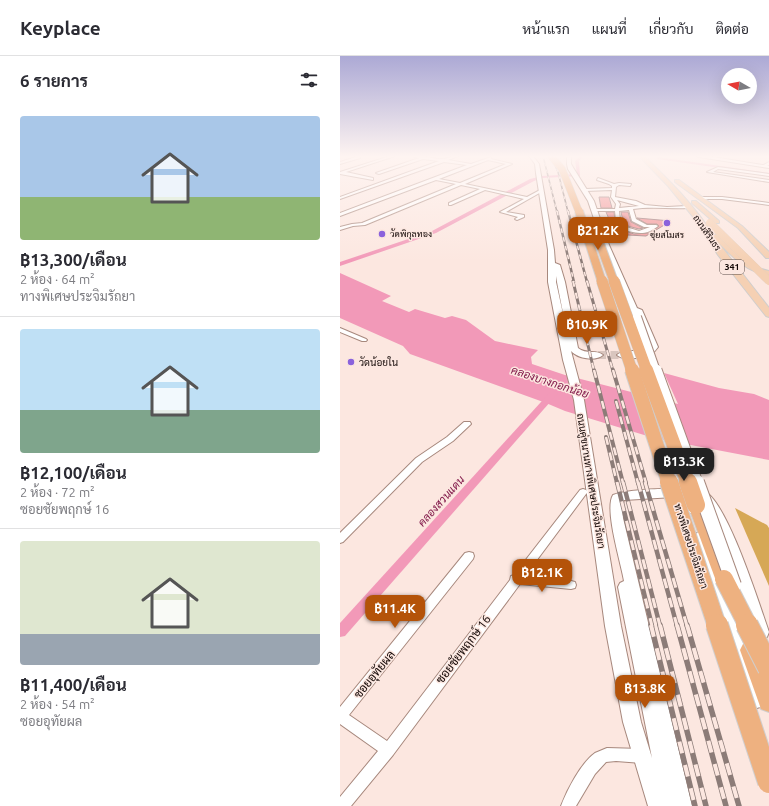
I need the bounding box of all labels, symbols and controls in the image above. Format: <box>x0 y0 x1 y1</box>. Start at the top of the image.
text: Keyplace <box>20 17 101 39</box>
text: หน้าแรก <box>522 21 570 37</box>
text: แผนที่ <box>592 21 627 37</box>
text: เกี่ยวกับ <box>649 21 693 37</box>
text: ติดต่อ <box>715 21 749 37</box>
north arrow <box>721 68 757 104</box>
map controls <box>721 68 757 104</box>
icon: filters <box>298 69 320 91</box>
text: 6 รายการ <box>20 71 88 90</box>
icon: home <box>134 142 206 214</box>
street label: ถนนสิรินธร <box>691 213 723 253</box>
pin: ฿21.2K <box>565 217 631 251</box>
marker: ชุ่ยสโมสร <box>662 218 672 228</box>
text: ฿21.2K <box>577 223 619 237</box>
place label: วัดพิกุลทอง <box>390 228 432 240</box>
marker: วัดพิกุลทอง <box>377 229 387 239</box>
place label: ชุ่ยสโมสร <box>650 230 685 241</box>
text: ฿13,300/เดือน <box>20 250 127 269</box>
road number: 341 <box>720 260 744 274</box>
text: 2 ห้อง · 64 m² <box>20 272 95 286</box>
text: ทางพิเศษประจิมรัถยา <box>20 289 135 303</box>
pin: ฿10.9K <box>554 311 620 345</box>
text: ฿10.9K <box>566 317 608 331</box>
icon: home <box>134 355 206 427</box>
place label: วัดน้อยใน <box>359 356 398 368</box>
marker: วัดน้อยใน <box>346 357 356 367</box>
water label: คลองบางกอกน้อย <box>510 363 591 400</box>
street label: ถนนคู่ขนานทางพิเศษประจิมรัถยา <box>573 412 608 550</box>
pin: ฿13.3K <box>651 448 717 482</box>
text: ฿13.3K <box>663 454 705 468</box>
text: ฿12,100/เดือน <box>20 463 127 482</box>
water label: คลองสวนแดน <box>415 473 467 529</box>
text: 2 ห้อง · 72 m² <box>20 485 95 499</box>
text: ซอยชัยพฤกษ์ 16 <box>20 502 109 516</box>
street label: ทางพิเศษประจิมรัถยา <box>672 502 711 590</box>
pin: ฿12.1K <box>509 559 575 593</box>
text: ฿12.1K <box>521 565 563 579</box>
icon: home <box>134 567 206 639</box>
pin: ฿11.4K <box>362 595 428 629</box>
text: ฿11.4K <box>374 601 416 615</box>
street label: ซอยชัยพฤกษ์ 16 <box>432 611 494 686</box>
street label: ซอยอุทัยผล <box>351 648 400 702</box>
text: ฿11,400/เดือน <box>20 675 127 694</box>
pin: ฿13.8K <box>612 675 678 709</box>
text: ฿13.8K <box>624 681 666 695</box>
text: 2 ห้อง · 54 m² <box>20 697 95 711</box>
text: ซอยอุทัยผล <box>20 714 82 728</box>

